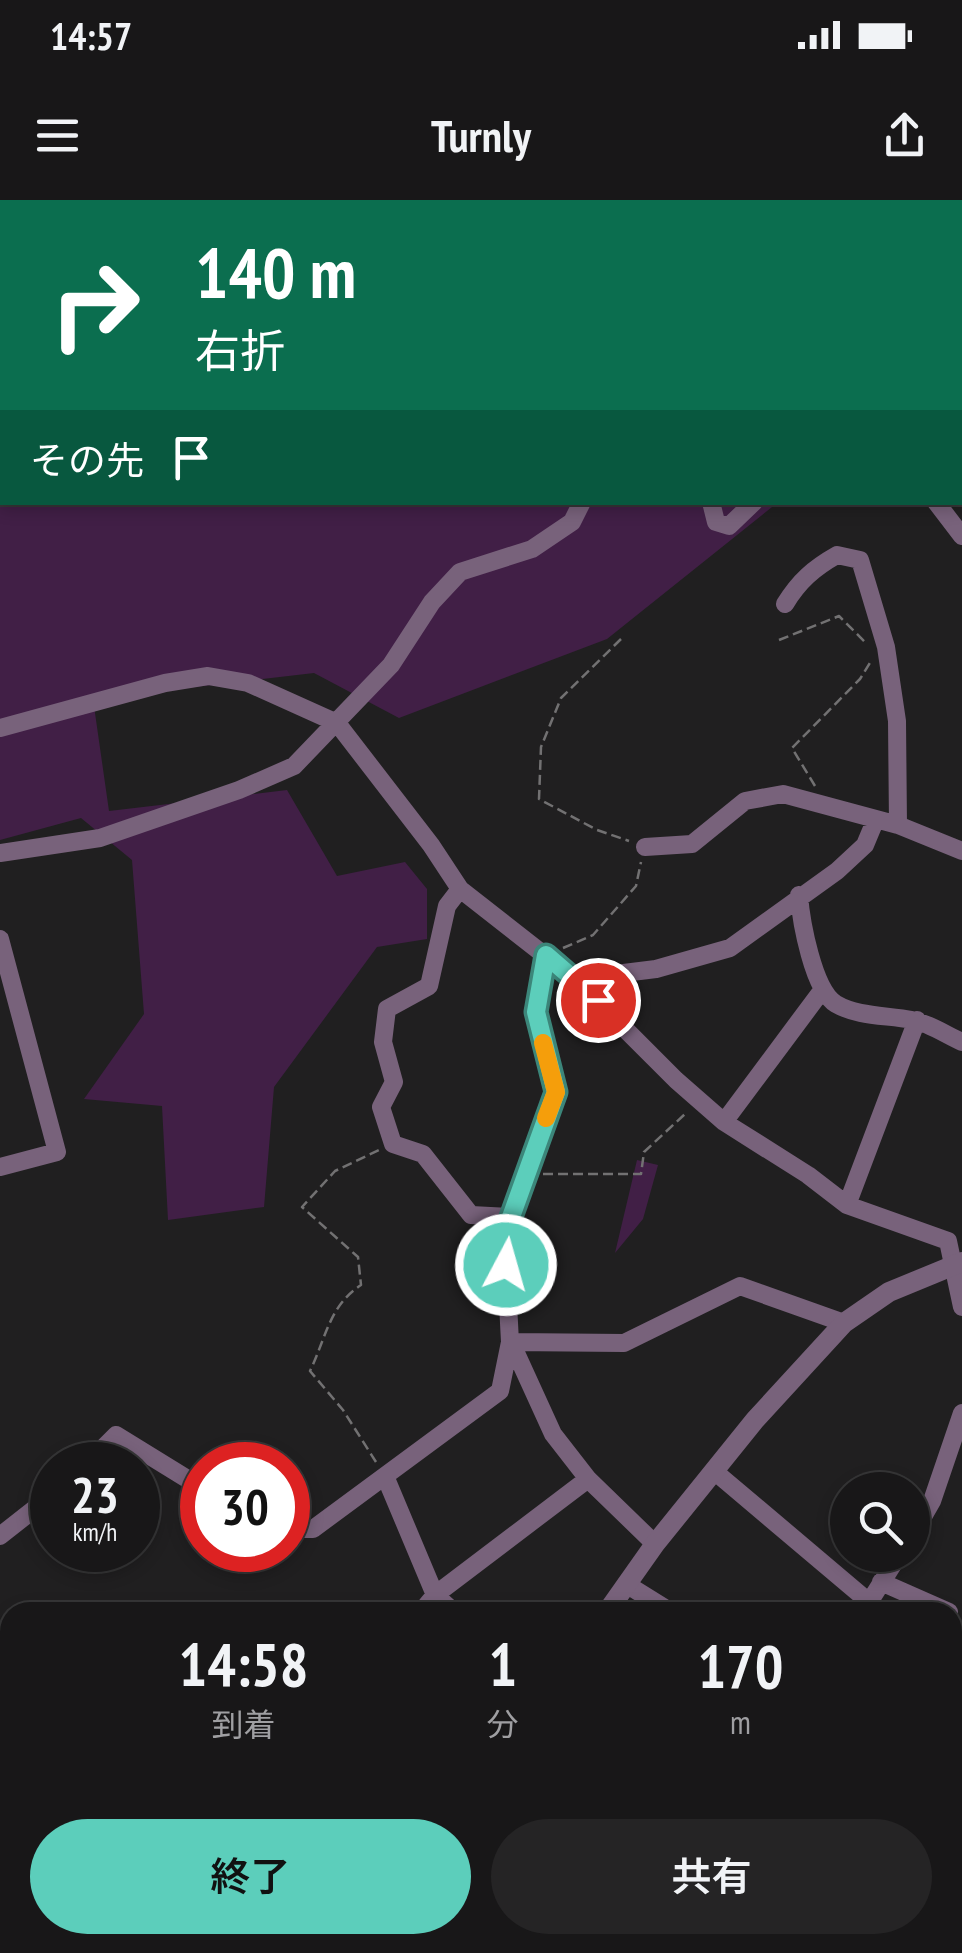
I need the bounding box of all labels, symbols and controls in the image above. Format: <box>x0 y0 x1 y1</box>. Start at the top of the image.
text: 14:57 <box>50 11 132 60</box>
text: Turnly <box>431 106 531 164</box>
icon: menu <box>30 108 85 163</box>
icon: share <box>877 108 932 163</box>
text: 140 m <box>195 227 356 317</box>
icon: right <box>30 240 160 370</box>
text: 右折 <box>195 321 285 379</box>
icon: arrive <box>164 430 219 485</box>
text: その先 <box>30 435 144 484</box>
pin <box>556 958 641 1043</box>
icon: arrive <box>571 973 626 1028</box>
position arrow <box>454 1213 558 1317</box>
speed limit sign: 30 <box>180 1442 310 1572</box>
text: 23 <box>71 1462 119 1527</box>
map controls <box>830 1472 930 1572</box>
button: search <box>830 1472 930 1572</box>
text: km/h <box>73 1516 117 1548</box>
text: 14:58 <box>179 1625 308 1703</box>
text: 1 <box>489 1625 517 1703</box>
text: 170 <box>697 1627 783 1705</box>
text: m <box>730 1701 751 1743</box>
text: 到着 <box>211 1703 275 1745</box>
text: 分 <box>487 1703 519 1745</box>
button: 終了 <box>30 1819 471 1934</box>
button: 共有 <box>491 1819 932 1934</box>

